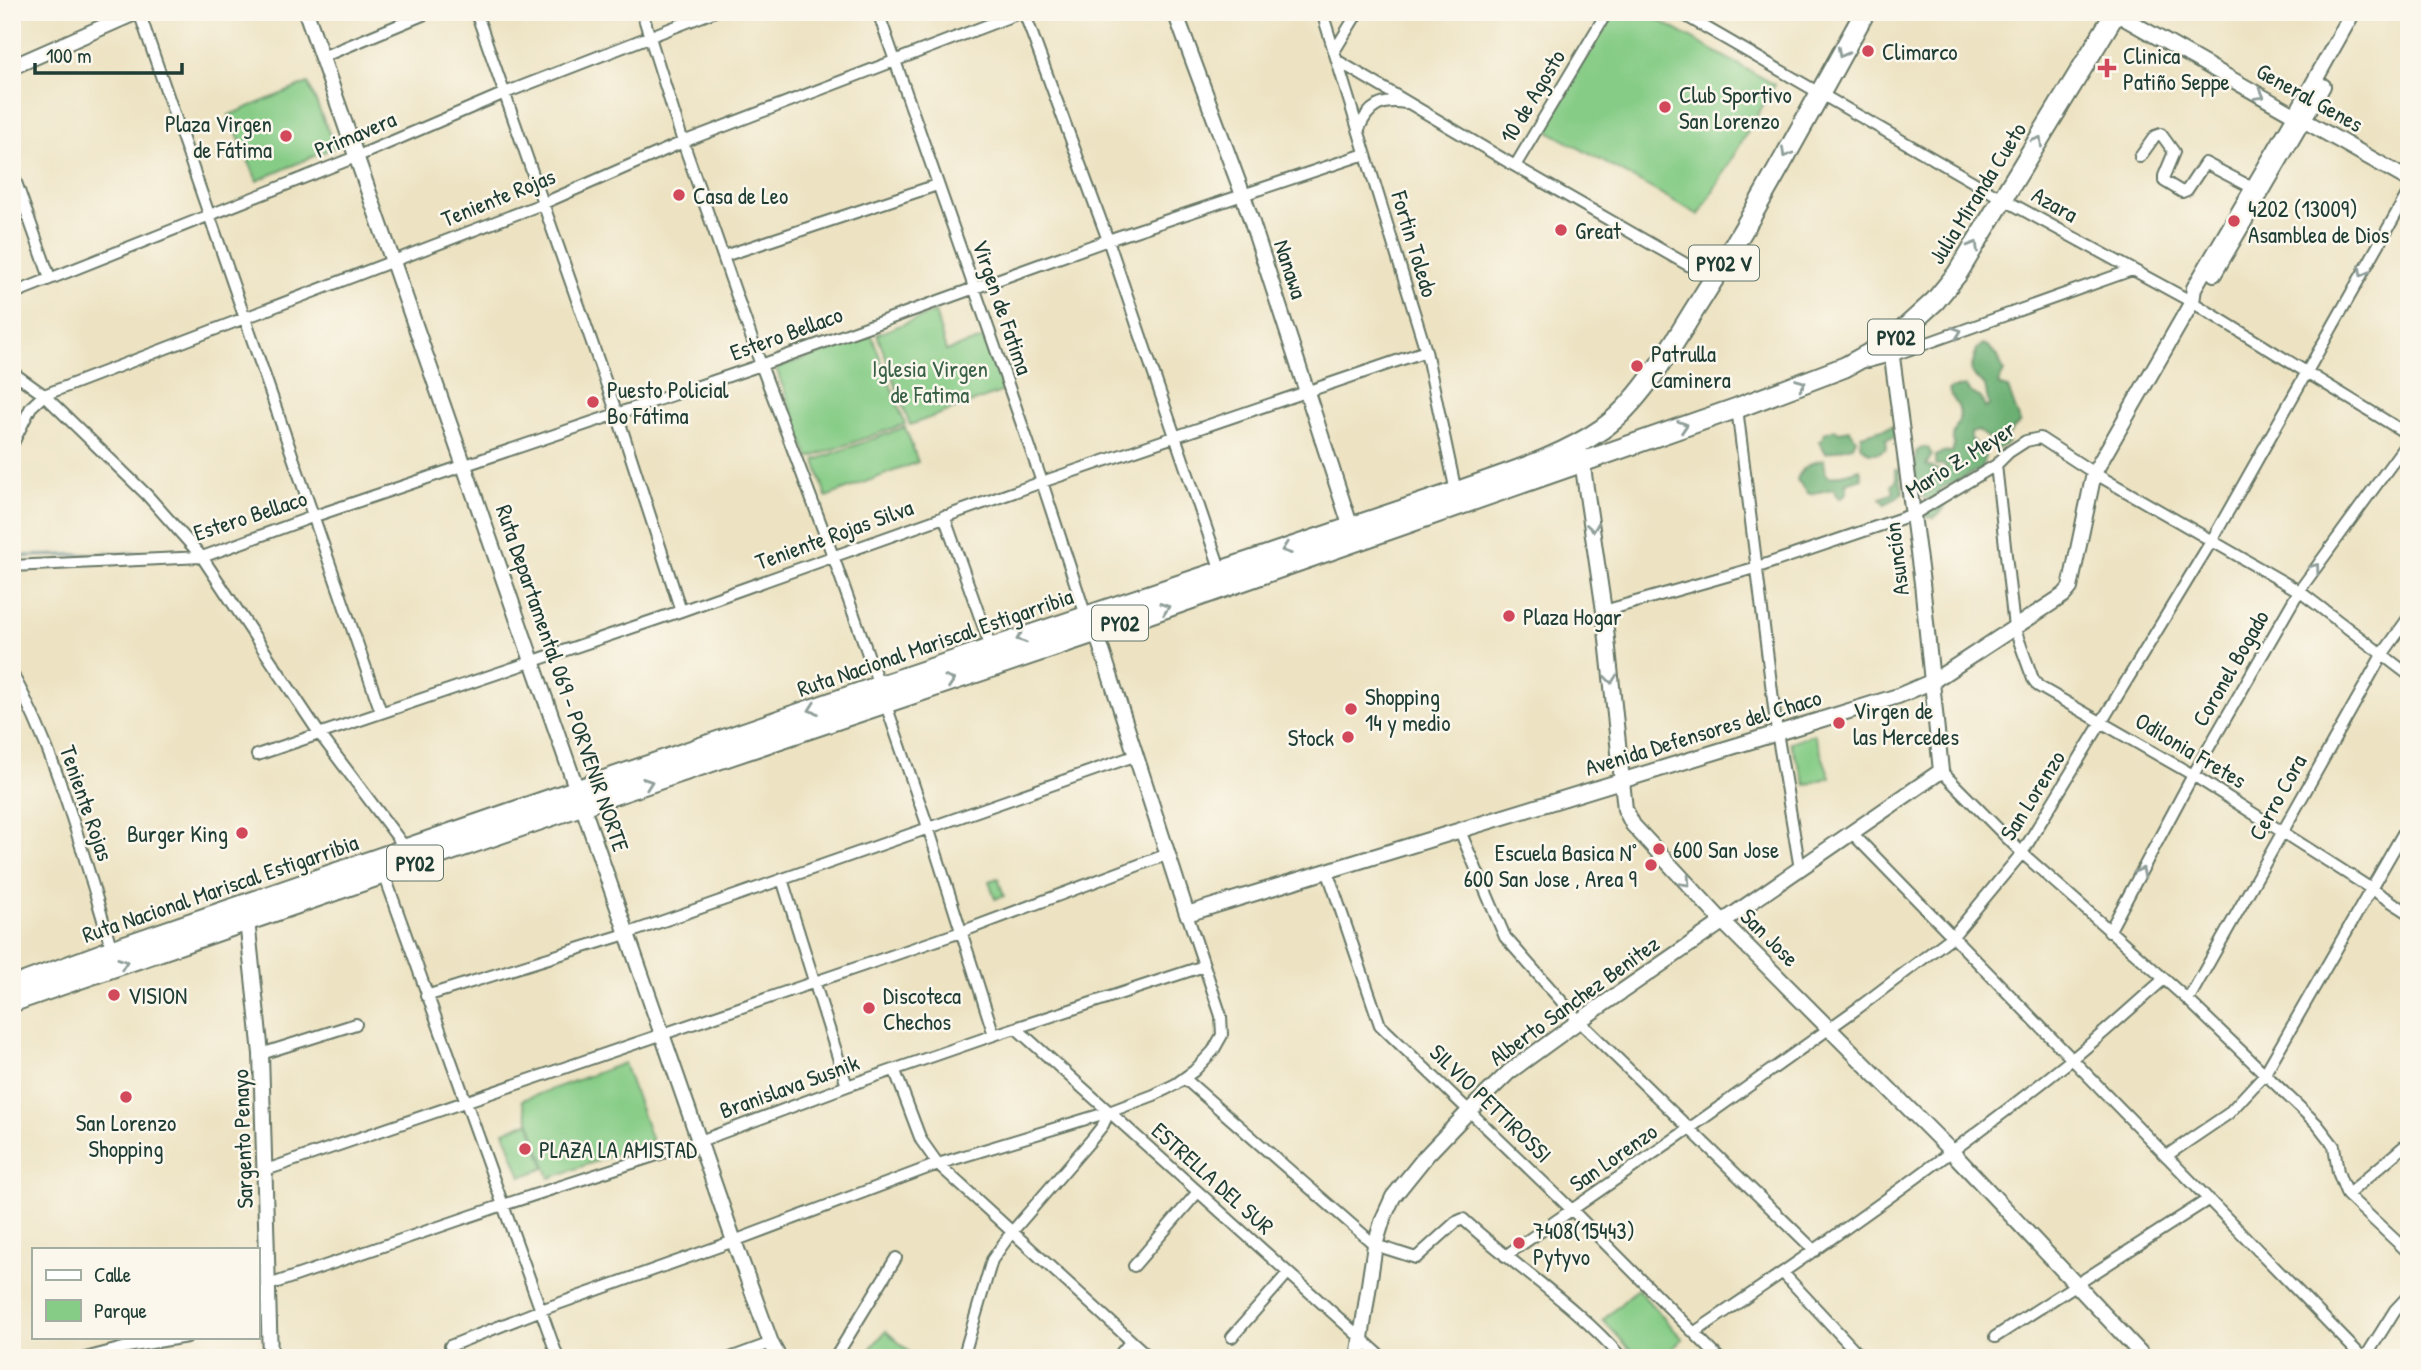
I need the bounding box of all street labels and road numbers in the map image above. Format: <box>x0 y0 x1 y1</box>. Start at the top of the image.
street label: 10 de Agosto <box>1492 43 1572 149</box>
street label: General Genes <box>2251 55 2369 139</box>
street label: Primavera <box>309 103 401 165</box>
street label: Julia Miranda Cueto <box>1921 116 2033 270</box>
street label: Teniente Rojas <box>436 160 560 234</box>
street label: Azara <box>2027 179 2083 229</box>
street label: Fortin Toledo <box>1384 186 1446 301</box>
street label: Virgen de Fatima <box>965 235 1041 379</box>
street label: Nanawa <box>1267 236 1315 302</box>
road number: PY02 V <box>1689 246 1759 280</box>
street label: Estero Bellaco <box>726 298 846 368</box>
road number: PY02 <box>1868 320 1924 354</box>
street label: Mario Z. Meyer <box>1899 413 2021 505</box>
street label: Estero Bellaco <box>189 482 311 548</box>
street label: Teniente Rojas Silva <box>751 491 917 577</box>
street label: Ruta Departamental 069 - PORVENIR NORTE <box>489 500 637 856</box>
street label: Asunción <box>1876 521 1916 597</box>
street label: Ruta Nacional Mariscal Estigarribia <box>793 580 1077 704</box>
street label: Coronel Bogado <box>2184 604 2276 732</box>
road number: PY02 <box>1092 606 1148 640</box>
street label: Avenida Defensores del Chaco <box>1581 681 1825 783</box>
street label: Odilonia Fretes <box>2130 705 2253 795</box>
street label: Teniente Rojas <box>53 741 121 865</box>
street label: San Lorenzo <box>1992 744 2072 846</box>
street label: Cerro Cora <box>2241 748 2313 846</box>
street label: Ruta Nacional Mariscal Estigarribia <box>78 826 362 950</box>
road number: PY02 <box>387 846 443 880</box>
street label: San Jose <box>1734 901 1806 973</box>
street label: Alberto Sanchez Benitez <box>1483 928 1666 1072</box>
street label: SILVIO PETTIROSSI <box>1423 1037 1559 1169</box>
street label: Branislava Susnik <box>715 1046 863 1126</box>
street label: Sargento Penayo <box>224 1069 260 1209</box>
street label: ESTRELLA DEL SUR <box>1145 1115 1281 1241</box>
street label: San Lorenzo <box>1563 1115 1663 1199</box>

